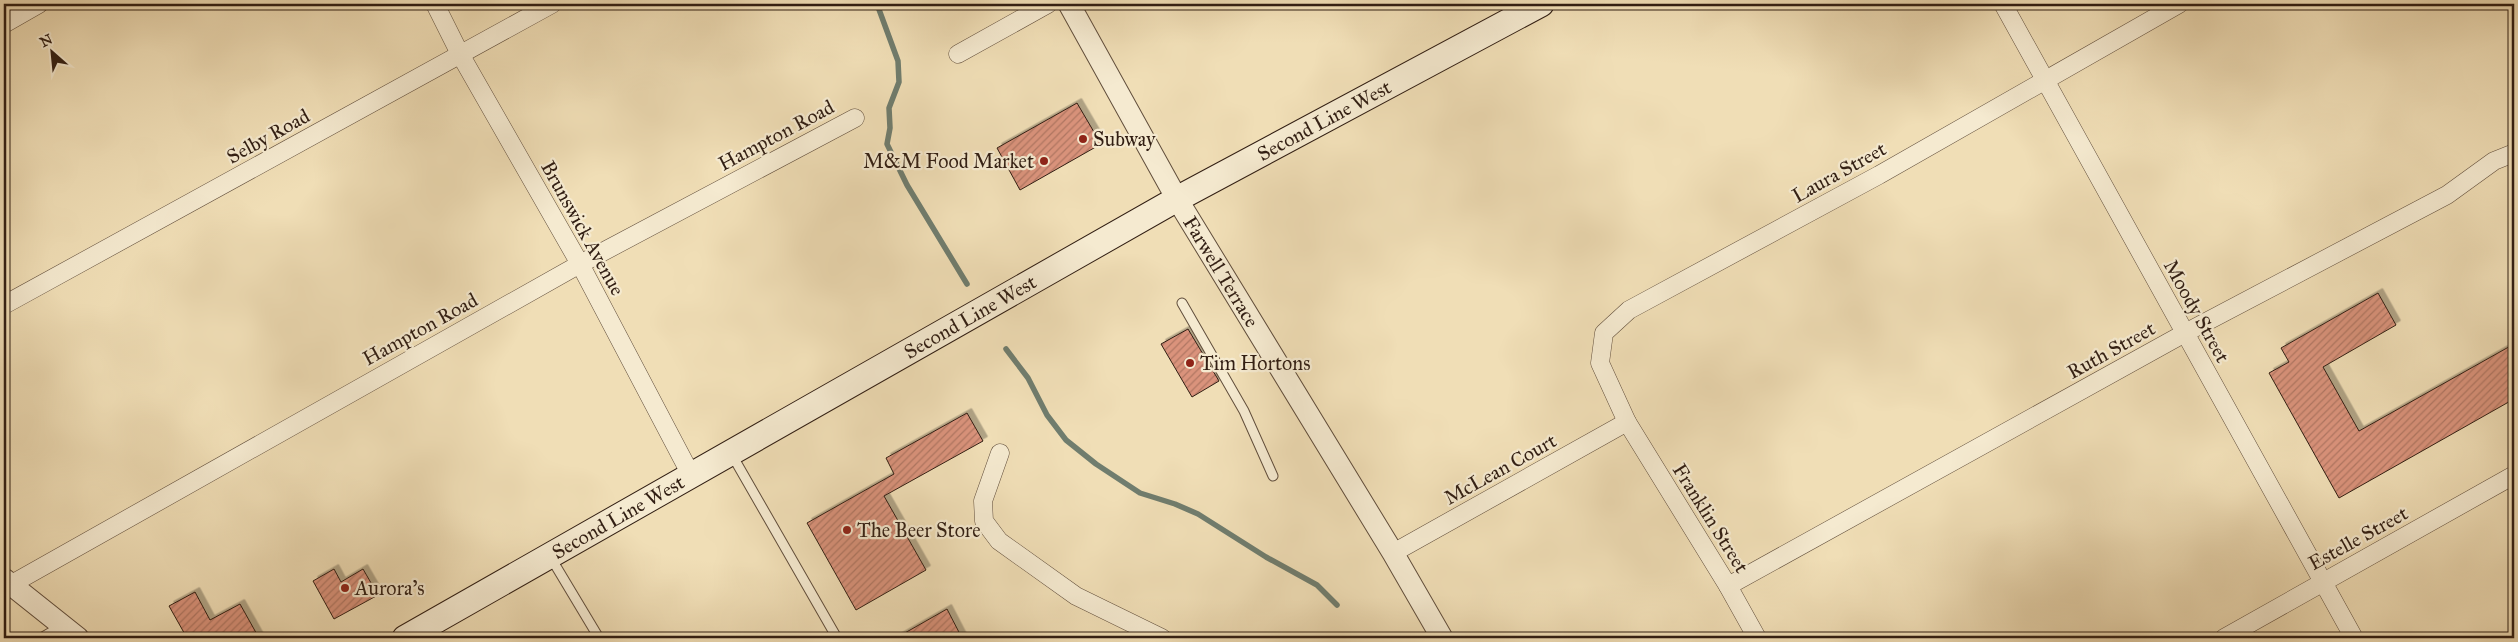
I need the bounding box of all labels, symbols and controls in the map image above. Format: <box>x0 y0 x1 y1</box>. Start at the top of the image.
north arrow <box>28 28 78 78</box>
text: N <box>37 31 56 51</box>
street label: Second Line West <box>1253 75 1395 166</box>
street label: Hampton Road <box>714 94 838 176</box>
street label: Selby Road <box>222 103 314 169</box>
place label: Subway <box>1093 127 1156 151</box>
marker: Subway <box>1077 133 1089 145</box>
street label: Laura Street <box>1788 136 1890 208</box>
place label: M&M Food Market <box>863 149 1034 173</box>
marker: M&M Food Market <box>1038 155 1050 167</box>
street label: Brunswick Avenue <box>536 157 630 299</box>
street label: Farwell Terrace <box>1178 212 1264 332</box>
street label: Moody Street <box>2159 255 2235 367</box>
street label: Second Line West <box>900 270 1040 364</box>
street label: Hampton Road <box>358 288 482 370</box>
street label: Ruth Street <box>2063 316 2159 384</box>
place label: Tim Hortons <box>1200 351 1310 375</box>
marker: Tim Hortons <box>1184 357 1196 369</box>
street label: McLean Court <box>1440 428 1560 510</box>
street label: Franklin Street <box>1668 459 1754 577</box>
street label: Second Line West <box>548 470 688 564</box>
street label: Estelle Street <box>2304 501 2412 575</box>
place label: The Beer Store <box>857 518 981 542</box>
marker: The Beer Store <box>841 524 853 536</box>
place label: Aurora's <box>354 576 425 600</box>
marker: Aurora's <box>339 582 351 594</box>

